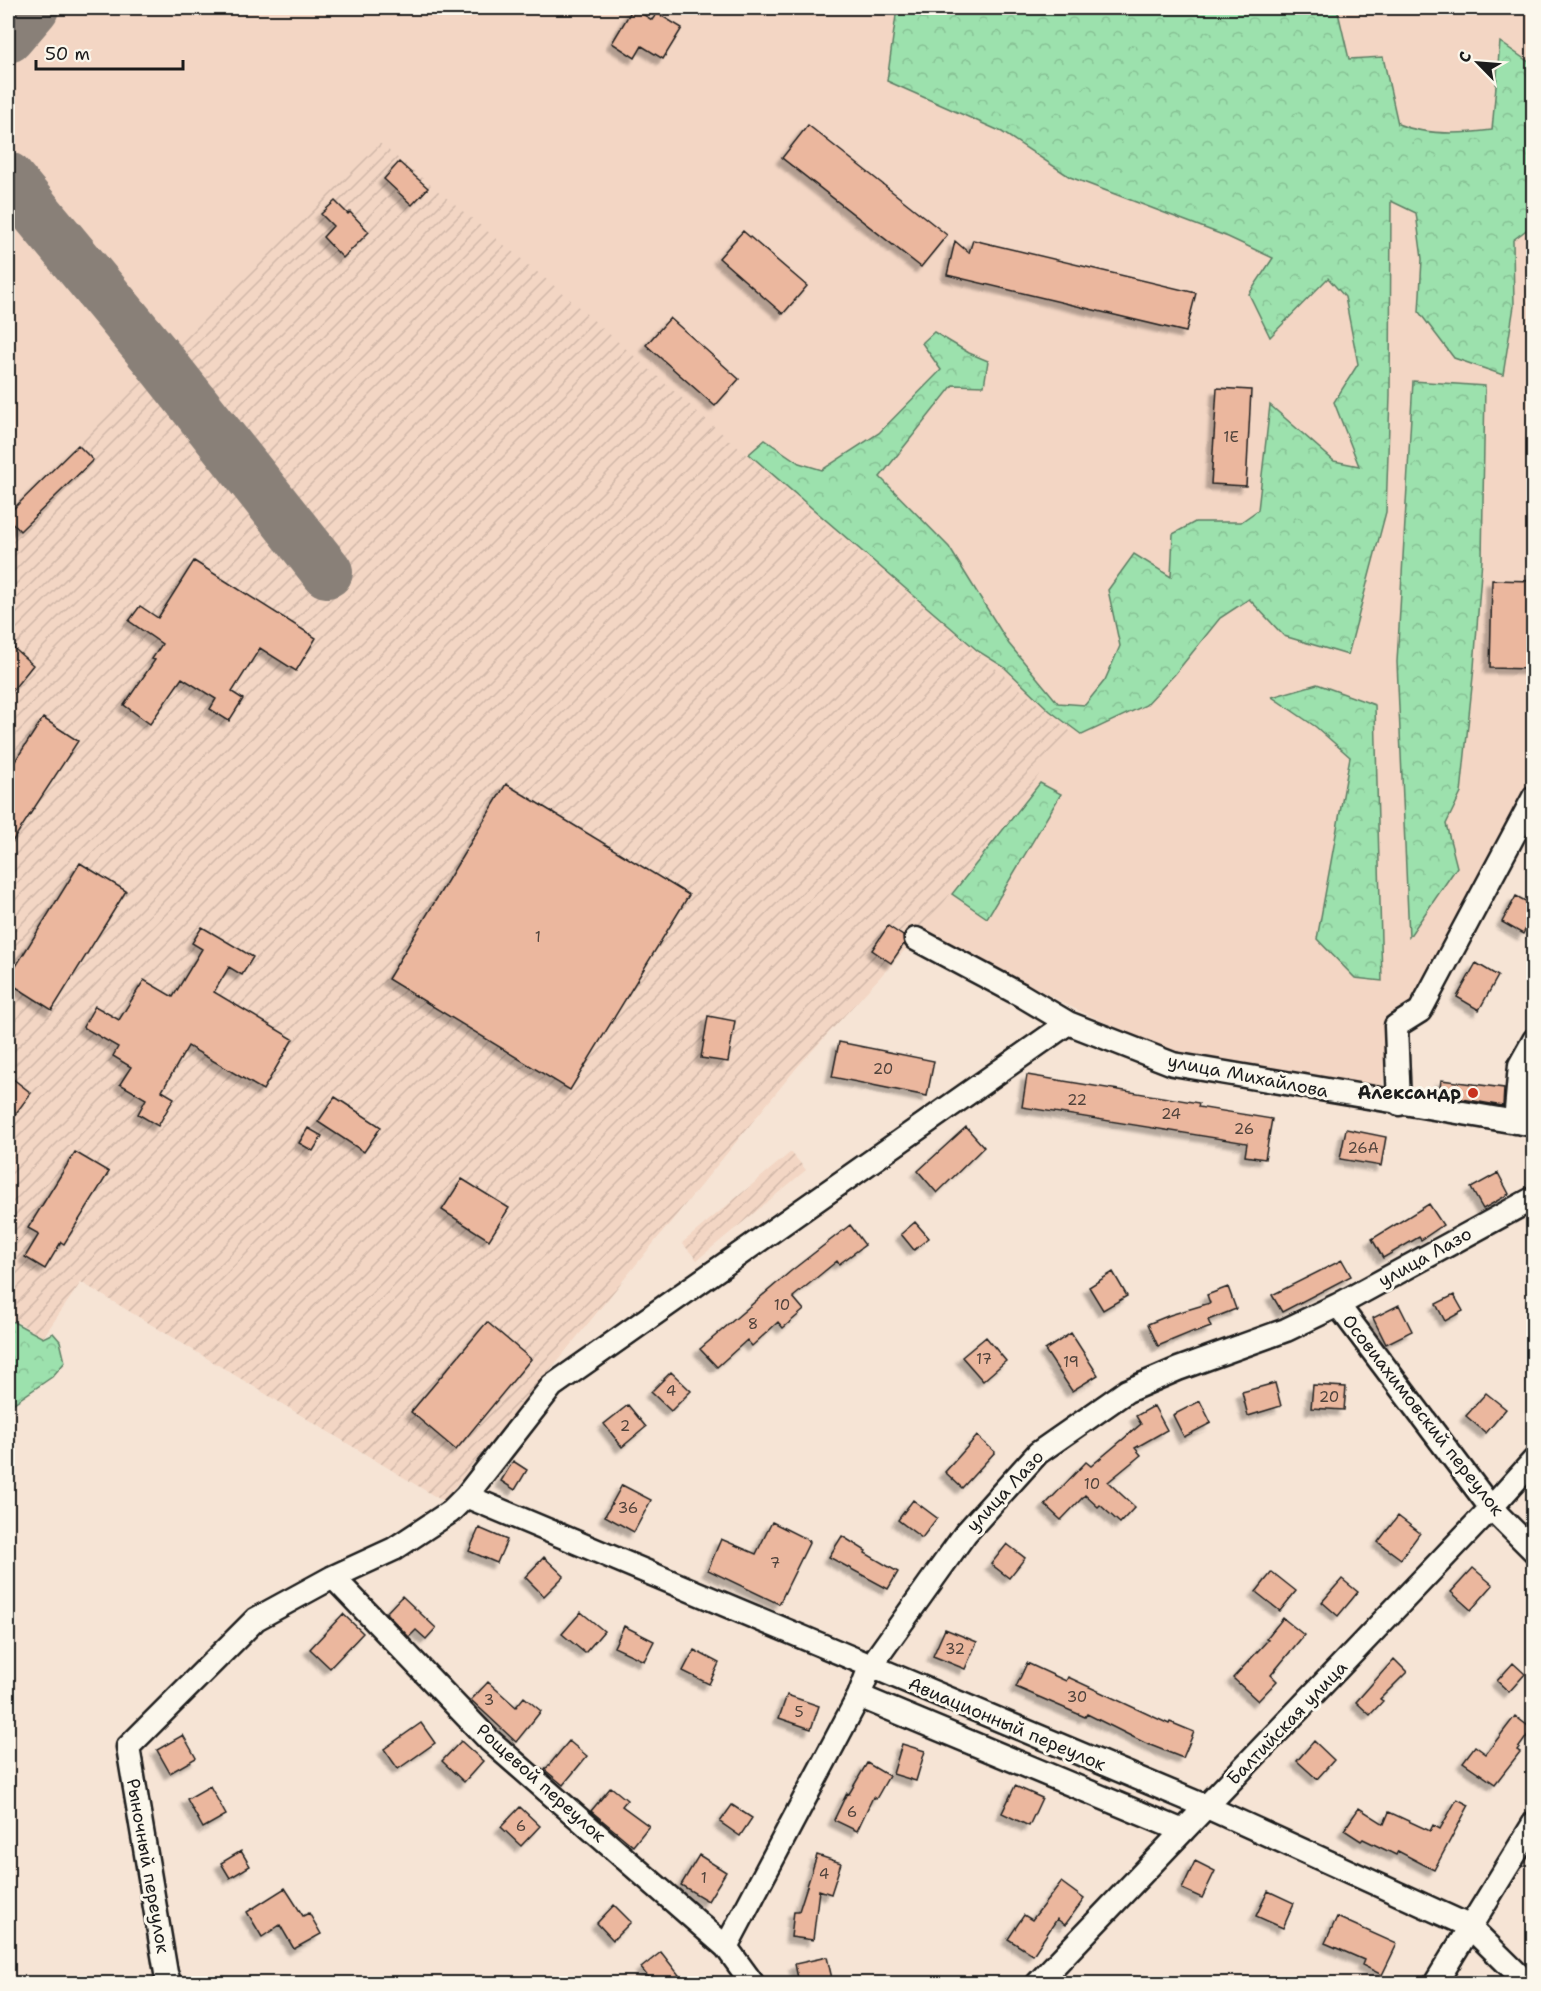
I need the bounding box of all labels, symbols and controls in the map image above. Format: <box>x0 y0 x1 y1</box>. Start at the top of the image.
scale bar <box>36 33 183 71</box>
north arrow <box>1448 33 1508 93</box>
text: 50 m <box>45 42 90 66</box>
text: С <box>1453 48 1477 66</box>
house number: 1Е <box>1223 427 1239 447</box>
house number: 1 <box>535 927 541 947</box>
street label: улица Михайлова <box>1166 1049 1330 1103</box>
house number: 20 <box>873 1059 893 1079</box>
place label: Александр <box>1358 1081 1461 1105</box>
marker: Александр <box>1466 1086 1480 1100</box>
house number: 22 <box>1067 1090 1087 1110</box>
house number: 24 <box>1161 1104 1181 1124</box>
house number: 26 <box>1234 1119 1254 1139</box>
house number: 26А <box>1347 1138 1379 1158</box>
street label: улица Лазо <box>1374 1221 1476 1293</box>
house number: 10 <box>774 1295 790 1315</box>
street label: Осовиахимовский переулок <box>1337 1309 1509 1521</box>
house number: 8 <box>748 1314 758 1334</box>
house number: 17 <box>976 1349 992 1369</box>
house number: 19 <box>1063 1352 1079 1372</box>
house number: 4 <box>666 1381 676 1401</box>
house number: 20 <box>1319 1387 1339 1407</box>
house number: 2 <box>620 1416 630 1436</box>
street label: улица Лазо <box>961 1445 1049 1537</box>
house number: 10 <box>1084 1474 1100 1494</box>
house number: 36 <box>618 1498 638 1518</box>
house number: 7 <box>770 1553 780 1573</box>
house number: 32 <box>945 1639 965 1659</box>
street label: Балтийская улица <box>1221 1656 1353 1790</box>
street label: Авиационный переулок <box>905 1671 1110 1777</box>
house number: 30 <box>1067 1687 1087 1707</box>
house number: 3 <box>484 1690 494 1710</box>
house number: 5 <box>794 1702 804 1722</box>
street label: Рощевой переулок <box>471 1718 611 1848</box>
street label: Рыночный переулок <box>121 1777 175 1956</box>
house number: 6 <box>847 1802 857 1822</box>
house number: 6 <box>516 1816 526 1836</box>
house number: 4 <box>819 1864 829 1884</box>
house number: 1 <box>701 1868 707 1888</box>

